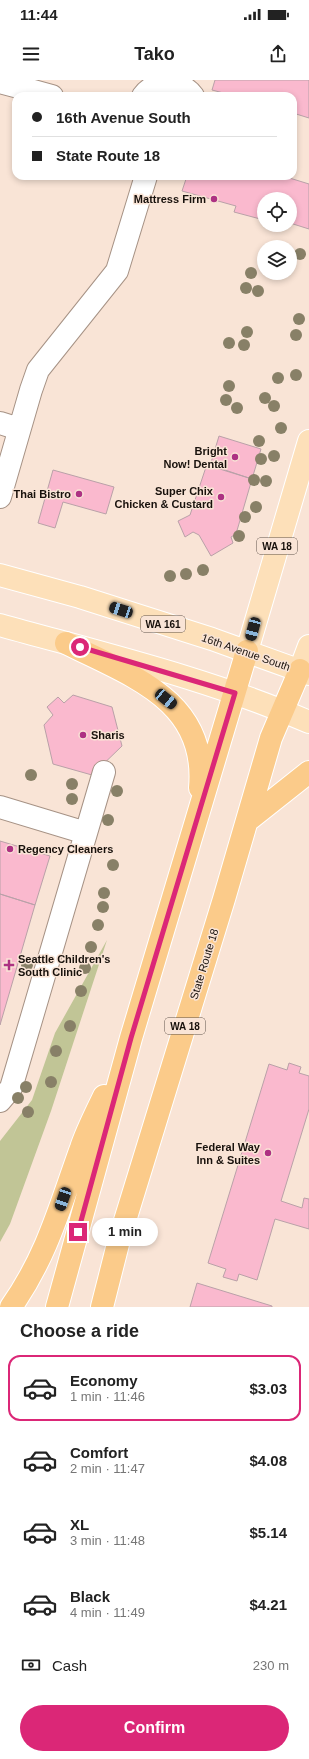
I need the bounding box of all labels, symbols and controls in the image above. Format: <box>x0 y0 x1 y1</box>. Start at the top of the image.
text: 11:44 <box>20 6 58 23</box>
icon: menu <box>20 43 42 65</box>
icon: share <box>267 43 289 65</box>
text: Tako <box>134 44 175 64</box>
text: 16th Avenue South <box>56 109 191 126</box>
text: State Route 18 <box>56 147 160 164</box>
map controls <box>257 192 297 280</box>
button: locate <box>257 192 297 232</box>
place label: Mattress Firm <box>134 193 206 205</box>
marker: Mattress Firm <box>209 194 219 204</box>
button: layers <box>257 240 297 280</box>
place label: Bright Now! Dental <box>163 445 227 470</box>
marker: Bright Now! Dental <box>230 452 240 462</box>
place label: Super Chix Chicken & Custard <box>115 485 214 510</box>
place label: Thai Bistro <box>14 488 71 500</box>
marker: Thai Bistro <box>74 489 84 499</box>
marker: Super Chix Chicken & Custard <box>216 492 226 502</box>
road number: WA 18 <box>257 538 297 554</box>
car <box>108 601 134 619</box>
road number: WA 161 <box>141 616 185 632</box>
car <box>244 616 262 642</box>
street label: 16th Avenue South <box>200 631 292 673</box>
route start <box>71 638 89 656</box>
car <box>153 687 179 711</box>
place label: Sharis <box>91 729 125 741</box>
marker: Sharis <box>78 730 88 740</box>
place label: Regency Cleaners <box>18 843 113 855</box>
marker: Regency Cleaners <box>5 844 15 854</box>
street label: State Route 18 <box>188 927 220 1001</box>
place label: Seattle Children's South Clinic <box>18 953 110 978</box>
marker: Seattle Children's South Clinic <box>3 959 15 971</box>
road number: WA 18 <box>165 1018 205 1034</box>
place label: Federal Way Inn & Suites <box>196 1141 261 1166</box>
marker: Federal Way Inn & Suites <box>263 1148 273 1158</box>
car <box>53 1186 73 1212</box>
callout: 1 min <box>92 1218 158 1246</box>
route end <box>69 1223 87 1241</box>
text: 1 min <box>108 1224 142 1239</box>
text: Choose a ride <box>20 1321 139 1341</box>
icon: car <box>22 1370 58 1406</box>
text: Economy <box>70 1372 138 1389</box>
text: $3.03 <box>249 1380 287 1397</box>
text: 1 min · 11:46 <box>70 1389 145 1404</box>
icon: car <box>22 1442 58 1478</box>
text: Comfort <box>70 1444 128 1461</box>
text: $4.08 <box>249 1452 287 1469</box>
text: 2 min · 11:47 <box>70 1461 145 1476</box>
icon: car <box>22 1514 58 1550</box>
text: XL <box>70 1516 89 1533</box>
text: $5.14 <box>249 1524 287 1541</box>
text: 3 min · 11:48 <box>70 1533 145 1548</box>
icon: car <box>22 1586 58 1622</box>
text: Black <box>70 1588 110 1605</box>
text: $4.21 <box>249 1596 287 1613</box>
text: 4 min · 11:49 <box>70 1605 145 1620</box>
icon: cash <box>20 1654 42 1676</box>
text: Cash <box>52 1657 87 1674</box>
text: 230 m <box>253 1658 289 1673</box>
button: Confirm <box>20 1705 289 1751</box>

